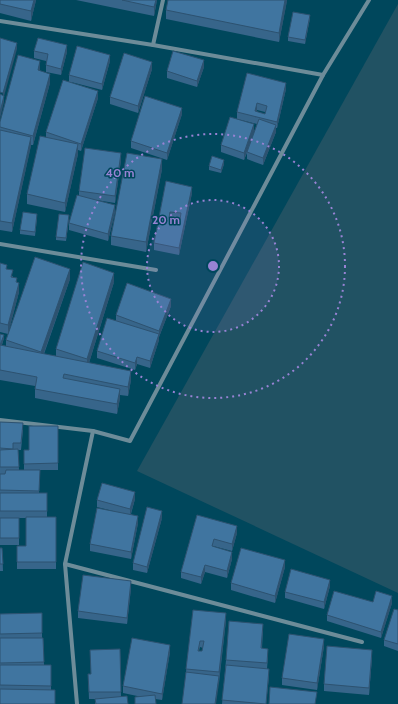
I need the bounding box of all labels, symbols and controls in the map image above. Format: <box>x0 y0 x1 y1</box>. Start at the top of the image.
text: 40 m <box>105 165 135 180</box>
text: 20 m <box>152 212 180 227</box>
centre of rings <box>206 259 220 273</box>

